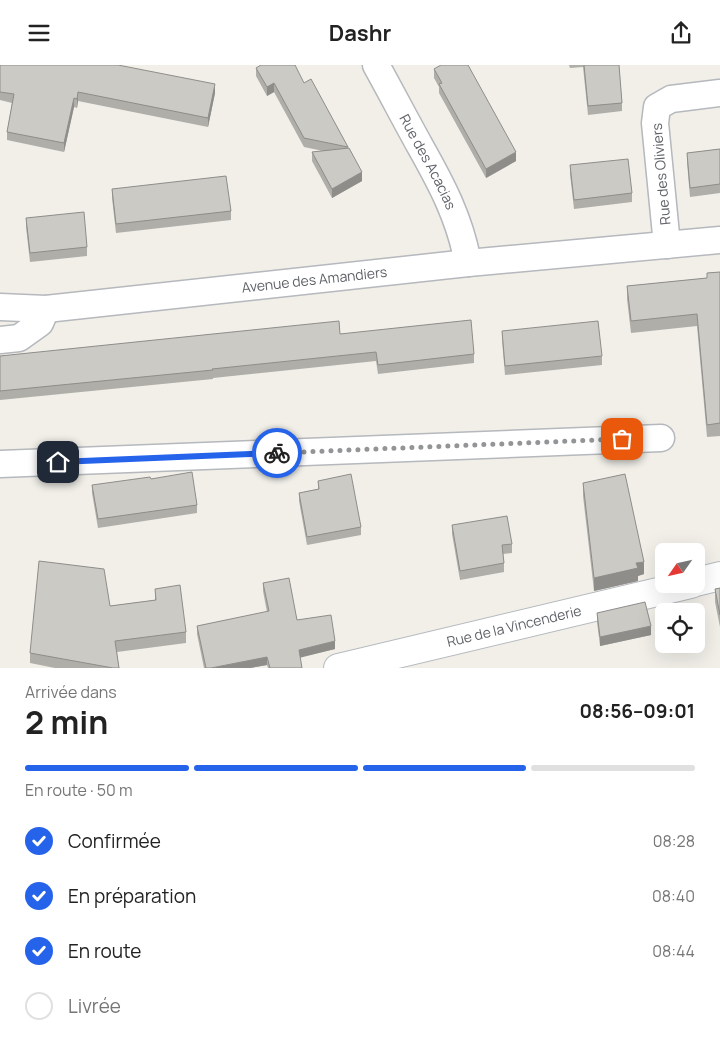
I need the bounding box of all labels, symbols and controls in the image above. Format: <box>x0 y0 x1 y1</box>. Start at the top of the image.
text: Dashr <box>329 18 391 48</box>
icon: menu <box>25 19 53 47</box>
icon: share <box>667 19 695 47</box>
street label: Rue des Acacias <box>395 111 461 212</box>
street label: Rue des Oliviers <box>647 122 674 226</box>
street label: Avenue des Amandiers <box>241 262 388 297</box>
pin <box>601 418 643 460</box>
icon: bag <box>608 425 636 453</box>
courier <box>252 428 302 478</box>
icon: bike <box>263 439 291 467</box>
pin <box>37 441 79 483</box>
icon: home <box>44 448 72 476</box>
north arrow <box>655 543 705 593</box>
map controls <box>655 543 705 653</box>
street label: Rue de la Vincenderie <box>445 600 583 651</box>
button: locate <box>655 603 705 653</box>
text: Arrivée dans <box>25 681 117 703</box>
text: 08:56–09:01 <box>580 698 695 724</box>
text: 2 min <box>25 700 108 744</box>
text: En route · 50 m <box>25 779 133 801</box>
icon: check <box>25 827 53 855</box>
text: Confirmée <box>68 828 161 854</box>
text: 08:28 <box>653 830 695 852</box>
icon: check <box>25 882 53 910</box>
text: En préparation <box>68 883 196 909</box>
text: 08:40 <box>652 885 695 907</box>
icon: check <box>25 937 53 965</box>
text: En route <box>68 938 141 964</box>
text: 08:44 <box>652 940 695 962</box>
text: Livrée <box>68 993 121 1019</box>

